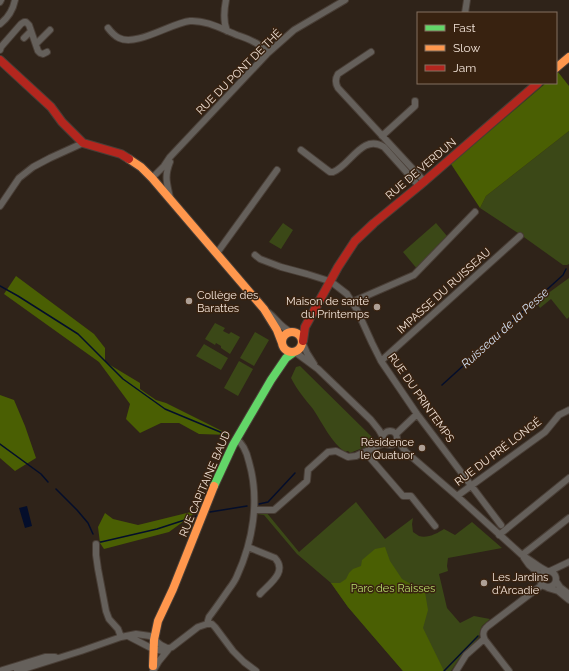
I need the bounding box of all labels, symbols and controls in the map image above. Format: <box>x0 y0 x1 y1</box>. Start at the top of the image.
legend <box>417 12 557 84</box>
text: Fast <box>453 21 476 35</box>
street label: RUE DU PONT DE THÉ <box>193 26 285 117</box>
text: Slow <box>453 41 480 55</box>
text: Jam <box>453 61 476 75</box>
street label: RUE DE VERDUN <box>383 136 459 202</box>
street label: IMPASSE DU RUISSEAU <box>394 246 494 336</box>
water label: Ruisseau de la Pesse <box>458 285 552 371</box>
place label: Collège des Barattes <box>197 289 258 315</box>
place label: Maison de santé du Printemps <box>286 295 370 321</box>
marker: Collège des Barattes <box>184 296 194 306</box>
marker: Maison de santé du Printemps <box>372 302 382 312</box>
street label: RUE DU PRINTEMPS <box>385 351 457 445</box>
street label: RUE DU PRÉ LONGÉ <box>452 414 544 489</box>
street label: RUE CAPITAINE BAUD <box>177 429 233 539</box>
place label: Résidence le Quatuor <box>360 436 415 462</box>
marker: Résidence le Quatuor <box>417 443 427 453</box>
place label: Les Jardins d'Arcadie <box>492 571 548 597</box>
marker: Les Jardins d'Arcadie <box>479 578 489 588</box>
park label: Parc des Raisses <box>351 582 435 595</box>

